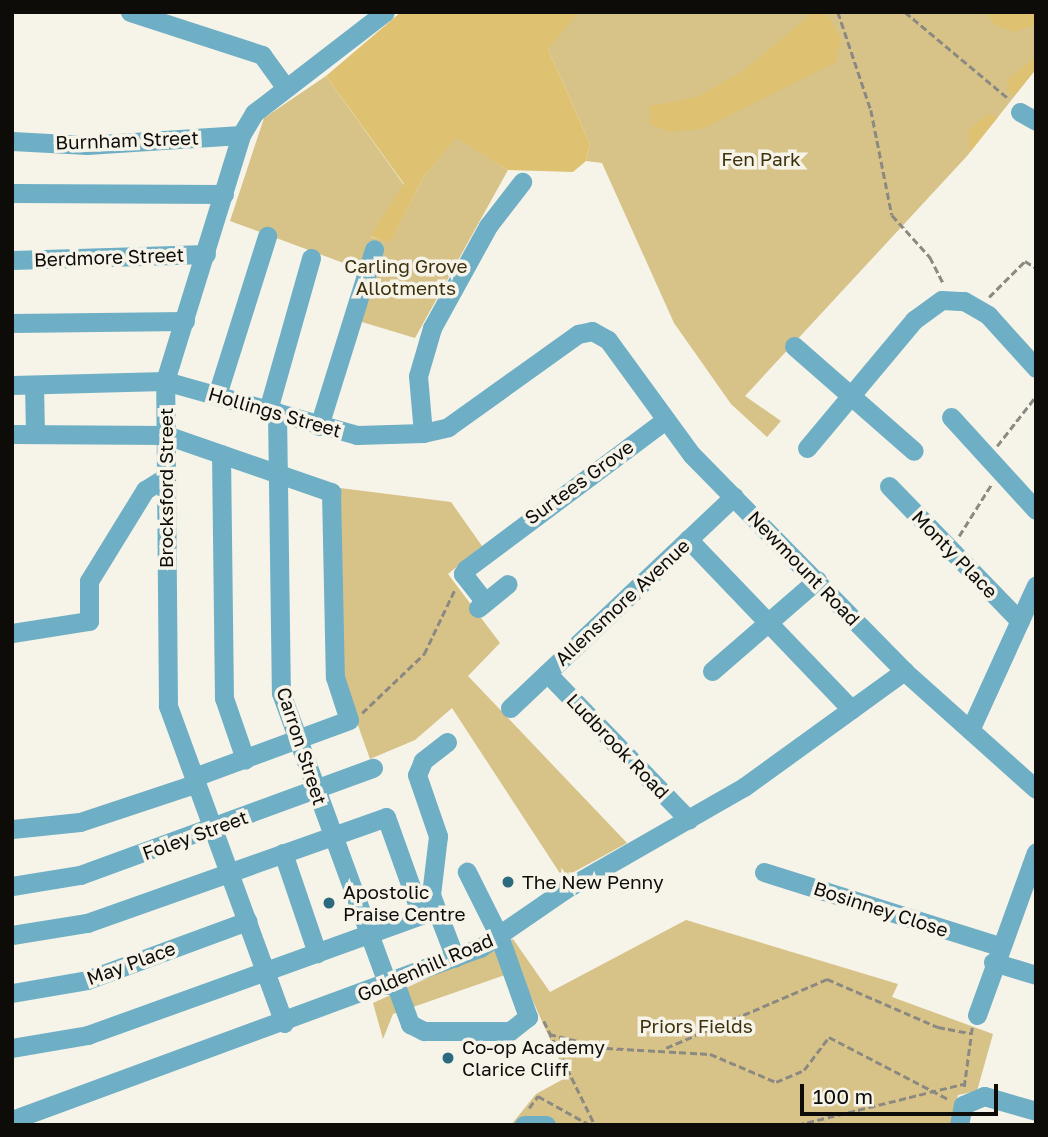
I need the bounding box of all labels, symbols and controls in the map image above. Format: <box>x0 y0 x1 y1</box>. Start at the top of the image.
street label: Burnham Street <box>55 126 199 154</box>
park label: Fen Park <box>721 148 801 170</box>
street label: Berdmore Street <box>34 243 184 271</box>
park label: Carling Grove Allotments <box>344 255 468 299</box>
street label: Hollings Street <box>206 382 344 442</box>
street label: Brocksford Street <box>155 408 177 568</box>
street label: Surtees Grove <box>520 435 638 529</box>
street label: Monty Place <box>907 505 1003 603</box>
street label: Newmount Road <box>743 506 865 630</box>
street label: Allensmore Avenue <box>550 534 694 670</box>
street label: Carron Street <box>272 684 332 808</box>
street label: Ludbrook Road <box>562 689 674 803</box>
street label: Foley Street <box>139 805 251 865</box>
place label: The New Penny <box>522 871 664 893</box>
marker: The New Penny <box>500 874 516 890</box>
street label: Bosinney Close <box>811 877 951 941</box>
place label: Apostolic Praise Centre <box>343 881 466 925</box>
marker: Apostolic Praise Centre <box>321 895 337 911</box>
street label: Goldenhill Road <box>354 928 496 1006</box>
street label: May Place <box>84 936 178 990</box>
park label: Priors Fields <box>639 1015 753 1037</box>
place label: Co-op Academy Clarice Cliff <box>462 1036 605 1080</box>
marker: Co-op Academy Clarice Cliff <box>440 1050 456 1066</box>
scale bar <box>803 1070 1001 1114</box>
text: 100 m <box>813 1083 873 1109</box>

